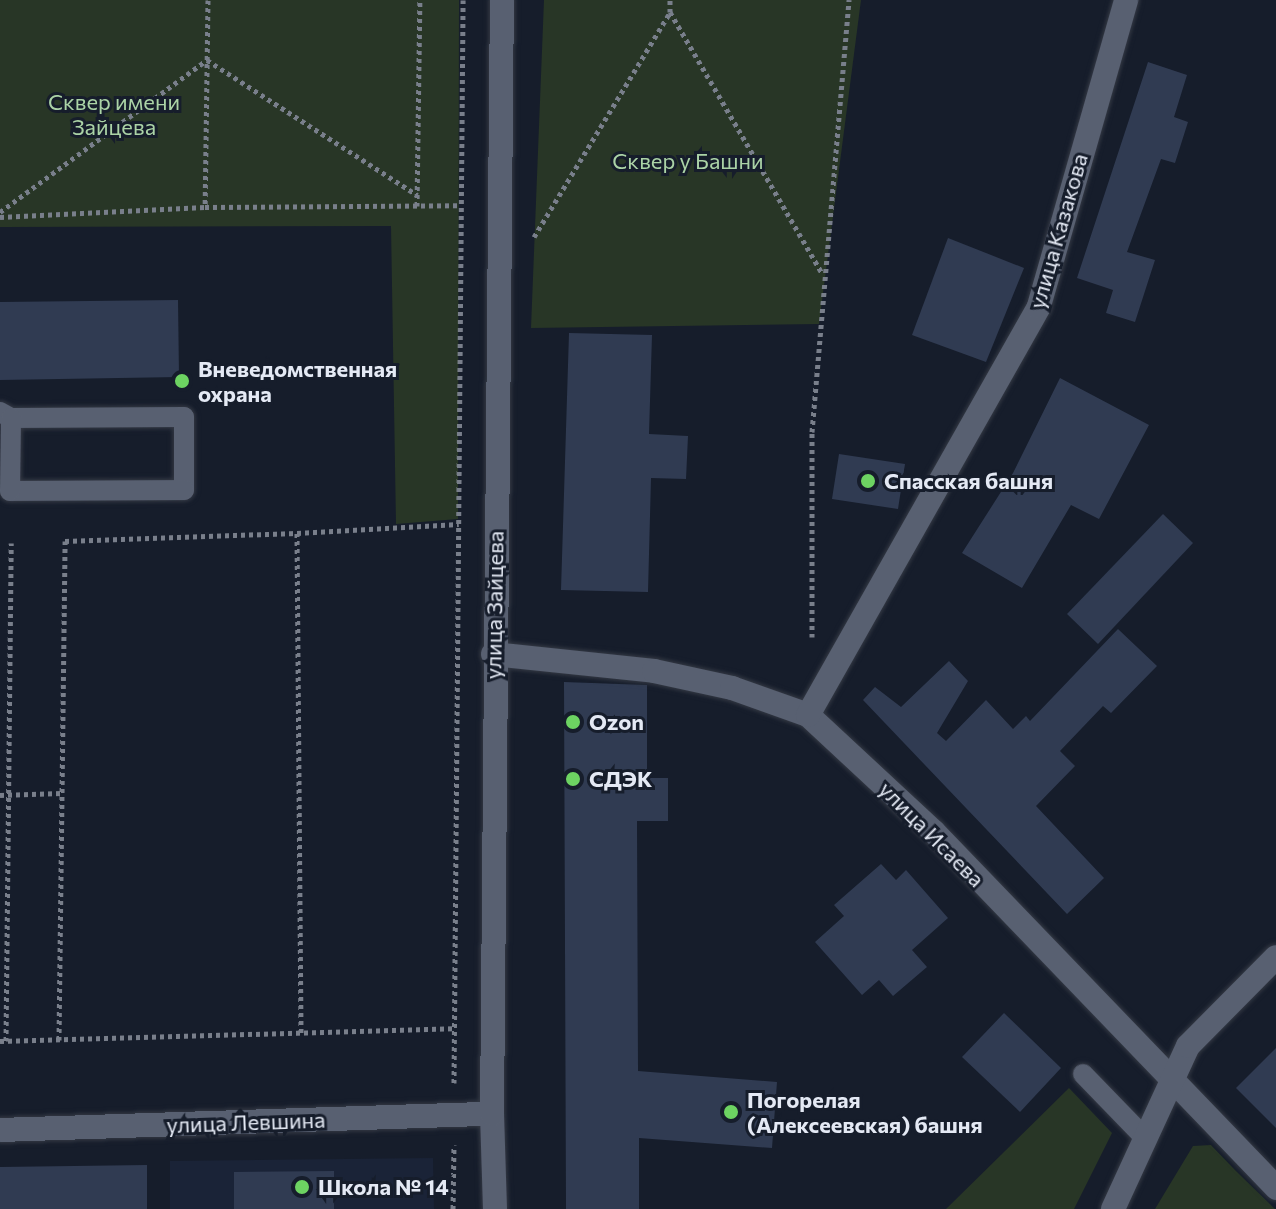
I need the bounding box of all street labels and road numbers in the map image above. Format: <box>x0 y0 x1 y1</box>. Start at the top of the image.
street label: улица Казакова <box>1023 150 1093 312</box>
street label: улица Зайцева <box>480 531 508 679</box>
street label: улица Исаева <box>874 776 990 892</box>
street label: улица Левшина <box>166 1106 326 1138</box>

